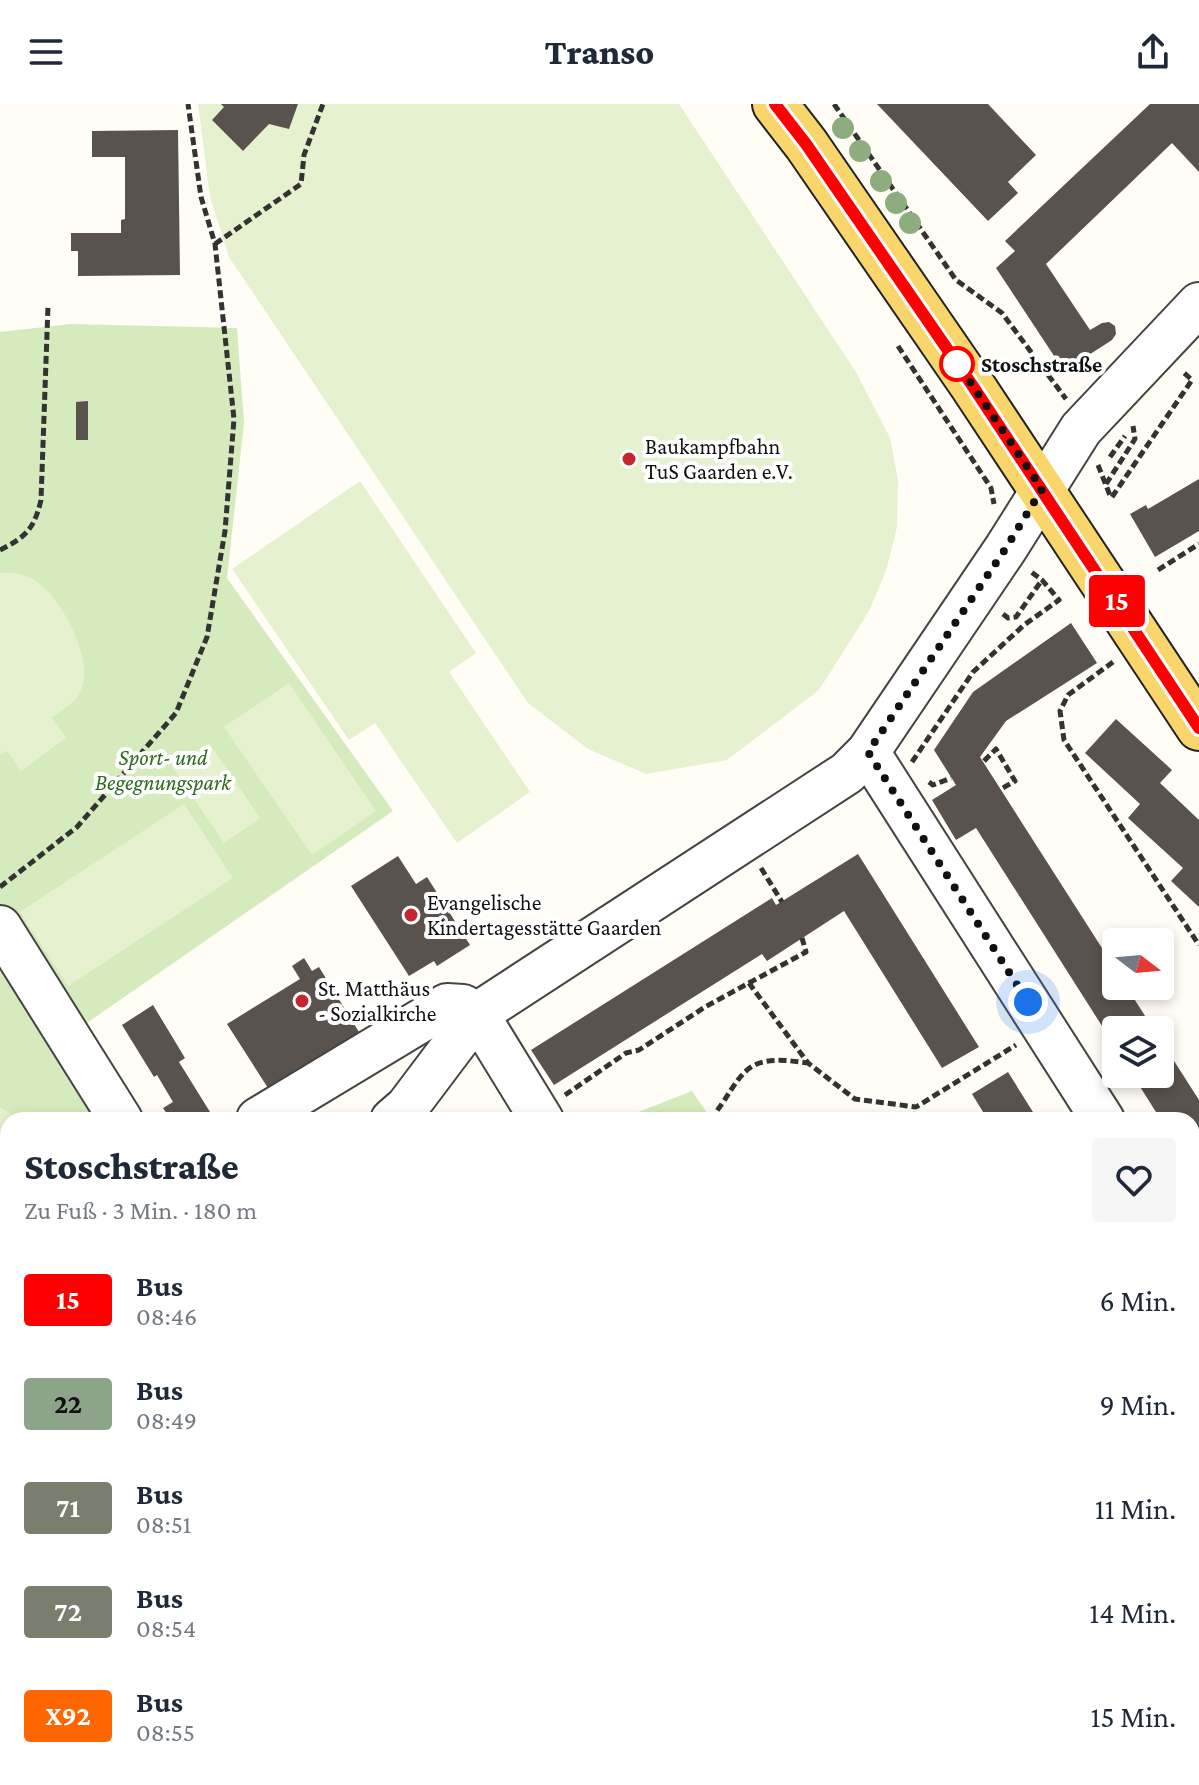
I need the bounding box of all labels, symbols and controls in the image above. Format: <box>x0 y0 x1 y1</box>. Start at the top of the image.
icon: menu <box>24 30 68 74</box>
icon: share <box>1131 30 1175 74</box>
text: Transo <box>545 32 654 72</box>
marker: Stoschstraße <box>940 347 974 381</box>
place label: Stoschstraße <box>981 352 1102 377</box>
place label: Baukampfbahn TuS Gaarden e.V. <box>645 434 793 484</box>
marker: Baukampfbahn TuS Gaarden e.V. <box>620 450 638 468</box>
line badge: 15 <box>1081 575 1153 627</box>
text: 15 <box>1105 585 1129 616</box>
park label: Sport- und Begegnungspark <box>95 745 232 795</box>
place label: Evangelische Kindertagesstätte Gaarden <box>427 890 662 940</box>
marker: Evangelische Kindertagesstätte Gaarden <box>402 906 420 924</box>
north arrow <box>1102 928 1174 1000</box>
map controls <box>1102 928 1174 1088</box>
place label: St. Matthäus - Sozialkirche <box>318 976 437 1026</box>
your location <box>1008 982 1048 1022</box>
marker: St. Matthäus - Sozialkirche <box>293 992 311 1010</box>
button: layers <box>1102 1016 1174 1088</box>
button: heart <box>1092 1138 1176 1222</box>
text: Stoschstraße <box>24 1145 239 1187</box>
text: Zu Fuß · 3 Min. · 180 m <box>24 1196 257 1225</box>
text: Bus <box>136 1269 183 1302</box>
text: 15 <box>56 1284 80 1315</box>
text: 6 Min. <box>1099 1284 1176 1317</box>
text: 08:46 <box>136 1302 197 1331</box>
text: Bus <box>136 1373 183 1406</box>
text: 22 <box>54 1388 82 1419</box>
text: 9 Min. <box>1099 1388 1176 1421</box>
text: 08:49 <box>136 1406 197 1435</box>
text: Bus <box>136 1477 183 1510</box>
text: 71 <box>56 1492 80 1523</box>
text: 11 Min. <box>1095 1492 1176 1525</box>
text: 08:51 <box>136 1510 191 1539</box>
text: Bus <box>136 1581 183 1614</box>
text: 72 <box>54 1596 82 1627</box>
text: 14 Min. <box>1089 1596 1176 1629</box>
text: 08:54 <box>136 1614 196 1643</box>
text: Bus <box>136 1685 183 1718</box>
text: X92 <box>45 1700 91 1731</box>
text: 15 Min. <box>1091 1700 1176 1733</box>
text: 08:55 <box>136 1718 195 1747</box>

